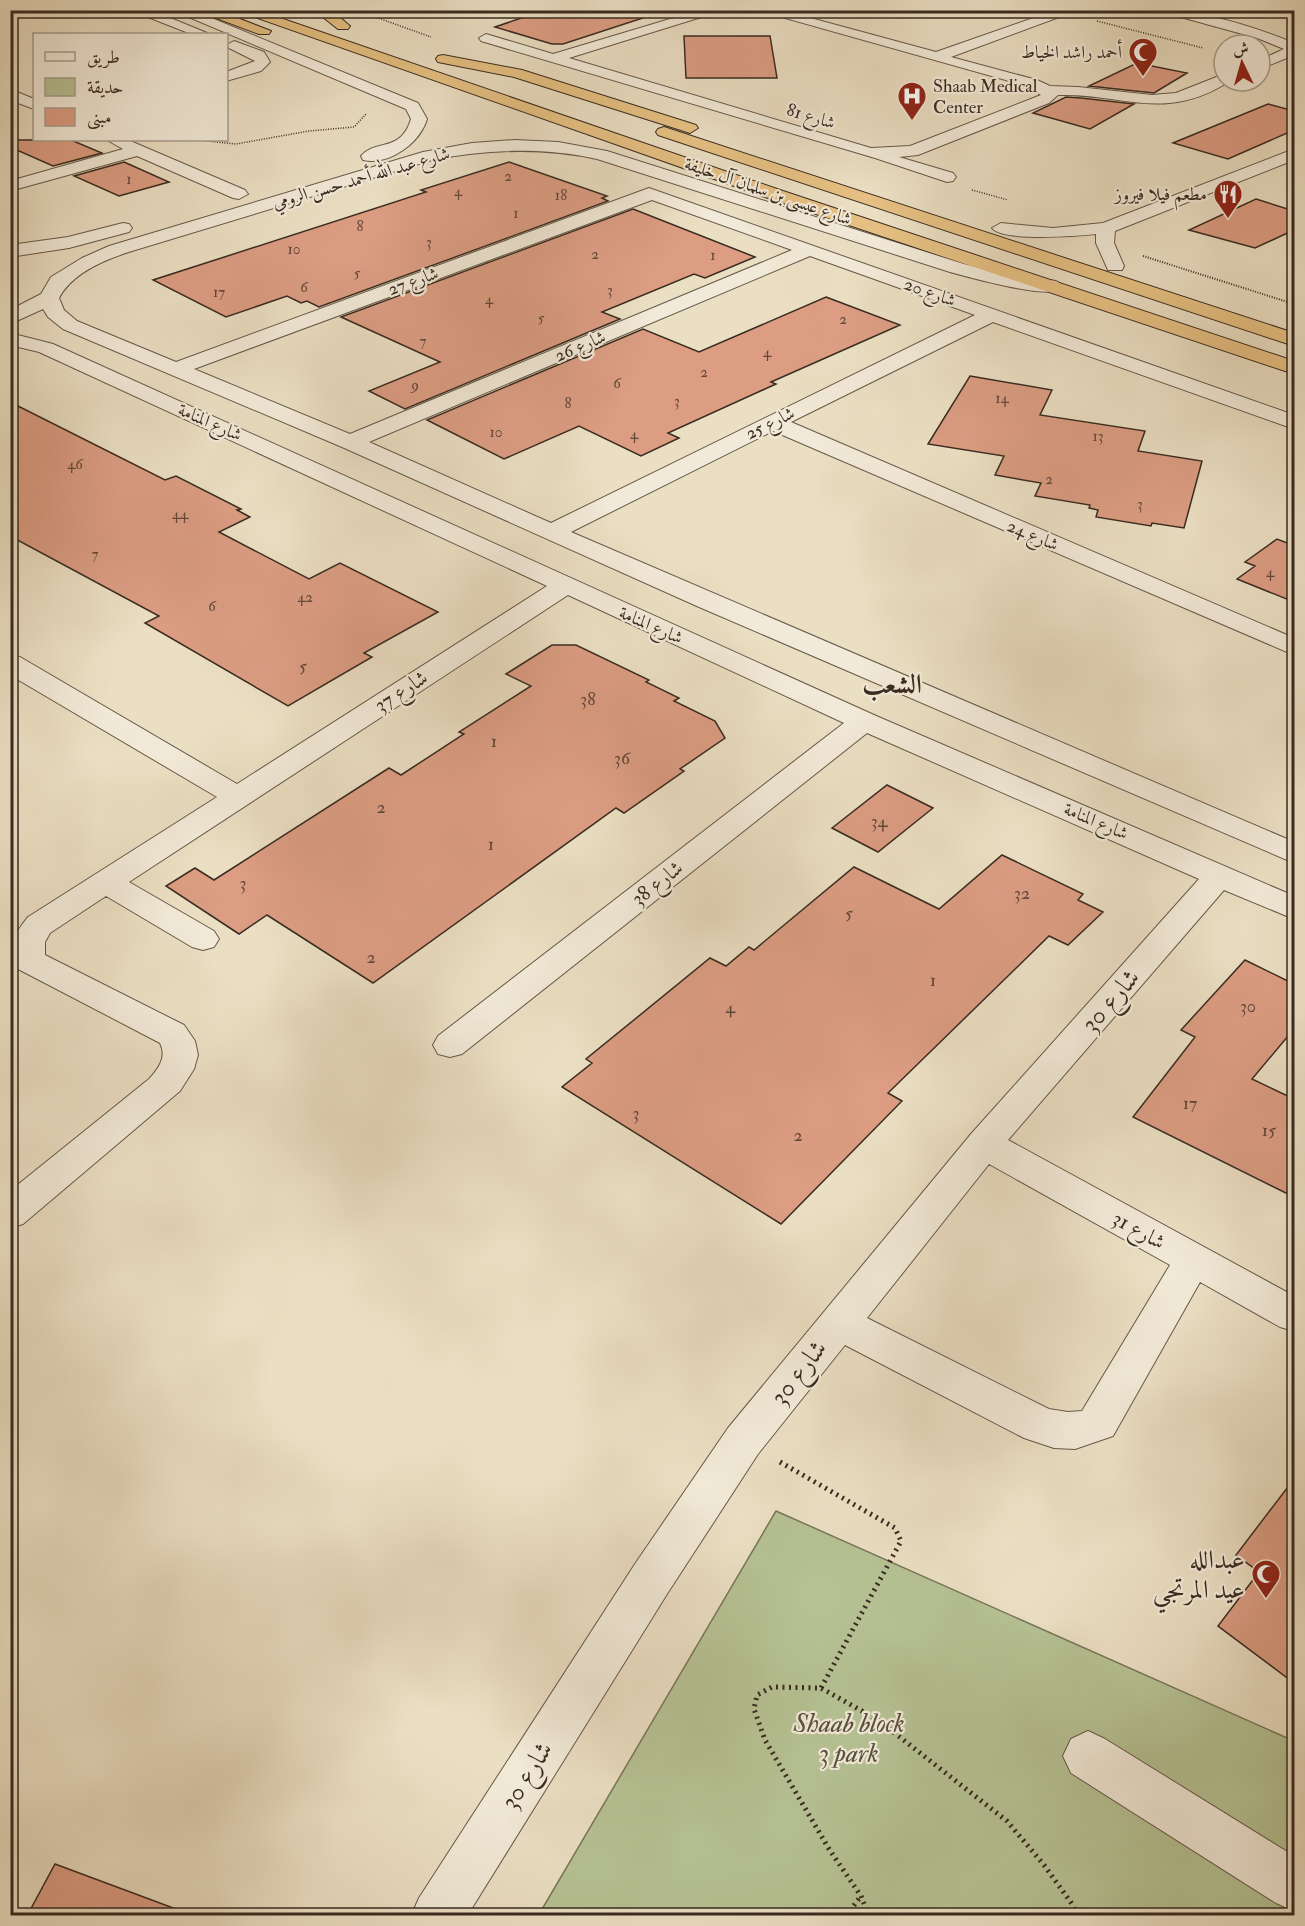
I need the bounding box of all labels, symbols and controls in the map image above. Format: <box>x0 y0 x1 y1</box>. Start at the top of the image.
legend <box>33 33 228 141</box>
north arrow <box>1212 33 1272 93</box>
mosque icon: أحمد راشد الخياط <box>1127 36 1159 78</box>
text: ش <box>1232 38 1250 60</box>
place label: أحمد راشد الخياط <box>1021 39 1123 64</box>
text: طريق <box>87 46 120 69</box>
place label: Shaab Medical Center <box>933 75 1038 119</box>
text: حديقة <box>87 76 123 99</box>
hospital icon: Shaab Medical Center <box>896 80 928 122</box>
street label: شارع 81 <box>783 98 838 138</box>
text: مبنى <box>87 106 112 130</box>
street label: شارع عبد الله أحمد حسن الرومي <box>269 139 453 218</box>
street label: شارع عيسى بن سلمان آل خليفة <box>680 152 854 234</box>
house number: 2 <box>504 167 512 186</box>
house number: 1 <box>126 170 132 189</box>
restaurant icon: مطعم فيلا فيروز <box>1212 178 1244 220</box>
house number: 4 <box>454 182 463 201</box>
place label: مطعم فيلا فيروز <box>1113 183 1207 211</box>
house number: 18 <box>555 186 567 205</box>
house number: 1 <box>513 204 519 223</box>
house number: 8 <box>356 217 364 236</box>
house number: 3 <box>426 233 432 252</box>
house number: 10 <box>288 240 300 259</box>
house number: 2 <box>591 245 599 264</box>
house number: 1 <box>710 246 716 265</box>
street label: شارع 27 <box>385 262 443 304</box>
house number: 5 <box>354 264 361 283</box>
street label: شارع 20 <box>900 273 959 315</box>
house number: 6 <box>300 278 309 297</box>
house number: 3 <box>607 281 613 300</box>
house number: 17 <box>213 283 225 302</box>
house number: 4 <box>485 290 494 309</box>
house number: 5 <box>538 309 545 328</box>
house number: 2 <box>839 310 847 329</box>
street label: شارع 26 <box>551 325 610 370</box>
house number: 7 <box>420 332 427 351</box>
house number: 4 <box>763 343 772 362</box>
house number: 2 <box>700 363 708 382</box>
house number: 6 <box>613 374 622 393</box>
house number: 9 <box>410 376 419 395</box>
house number: 14 <box>995 389 1010 408</box>
house number: 3 <box>674 392 680 411</box>
house number: 8 <box>564 394 572 413</box>
street label: شارع المنامة <box>173 398 245 449</box>
street label: شارع 25 <box>742 402 800 448</box>
house number: 10 <box>490 423 502 442</box>
house number: 4 <box>630 425 639 444</box>
house number: 13 <box>1092 427 1104 446</box>
house number: 46 <box>67 455 84 474</box>
house number: 2 <box>1045 470 1053 489</box>
house number: 3 <box>1137 495 1143 514</box>
house number: 44 <box>172 505 189 524</box>
street label: شارع 24 <box>1002 514 1062 559</box>
house number: 7 <box>92 545 99 564</box>
house number: 4 <box>1266 563 1275 582</box>
house number: 42 <box>297 588 313 607</box>
house number: 6 <box>208 597 217 616</box>
street label: شارع المنامة <box>614 601 686 652</box>
house number: 5 <box>299 655 307 678</box>
street label: شارع 37 <box>369 664 435 722</box>
district label: الشعب <box>862 668 922 702</box>
house number: 38 <box>580 688 596 711</box>
house number: 1 <box>491 730 497 753</box>
house number: 36 <box>614 747 631 770</box>
house number: 2 <box>376 796 386 819</box>
street label: شارع المنامة <box>1059 798 1131 848</box>
house number: 34 <box>871 810 889 833</box>
house number: 1 <box>488 833 494 856</box>
street label: شارع 38 <box>626 855 691 915</box>
house number: 3 <box>240 872 246 895</box>
house number: 32 <box>1014 882 1030 905</box>
house number: 5 <box>845 902 853 925</box>
house number: 2 <box>366 946 376 969</box>
street label: شارع 30 <box>1074 962 1151 1042</box>
house number: 1 <box>930 969 936 992</box>
house number: 30 <box>1240 995 1256 1018</box>
house number: 4 <box>725 996 736 1019</box>
house number: 17 <box>1183 1092 1197 1115</box>
house number: 3 <box>633 1102 639 1125</box>
house number: 15 <box>1262 1119 1276 1142</box>
house number: 2 <box>793 1124 803 1147</box>
street label: شارع 31 <box>1106 1205 1170 1259</box>
street label: شارع 30 <box>763 1334 838 1415</box>
place label: عبدالله عيد المرتجي <box>1153 1544 1245 1614</box>
mosque icon: عبدالله عيد المرتجي <box>1250 1558 1282 1600</box>
park label: Shaab block 3 park <box>793 1708 904 1770</box>
street label: شارع 30 <box>494 1736 564 1818</box>

